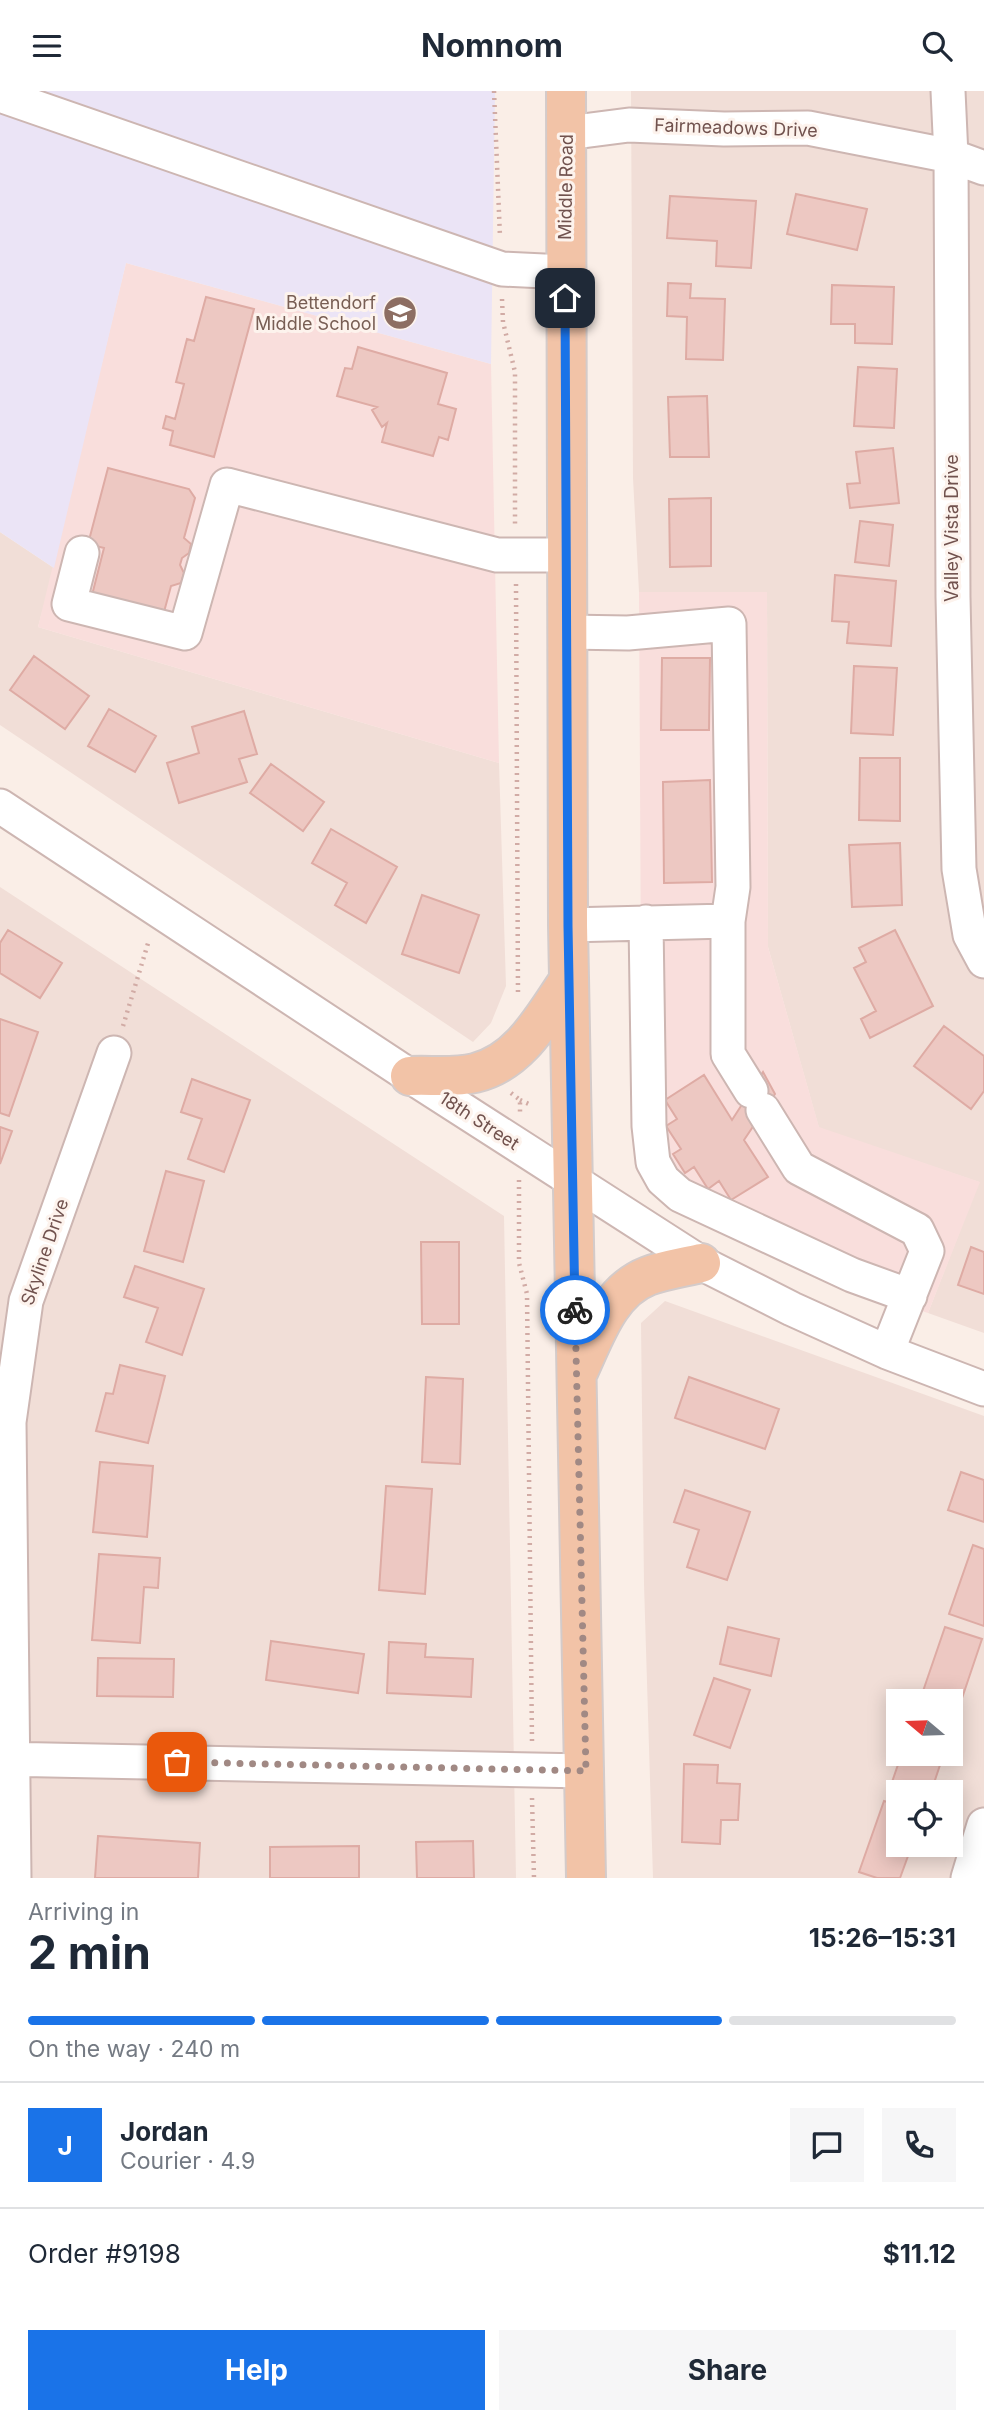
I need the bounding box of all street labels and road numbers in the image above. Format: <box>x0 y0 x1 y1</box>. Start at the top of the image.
street label: Fairmeadows Drive <box>654 114 818 141</box>
street label: Middle Road <box>554 134 577 240</box>
street label: Valley Vista Drive <box>941 454 962 602</box>
street label: 18th Street <box>435 1087 523 1154</box>
street label: Skyline Drive <box>16 1196 73 1308</box>

